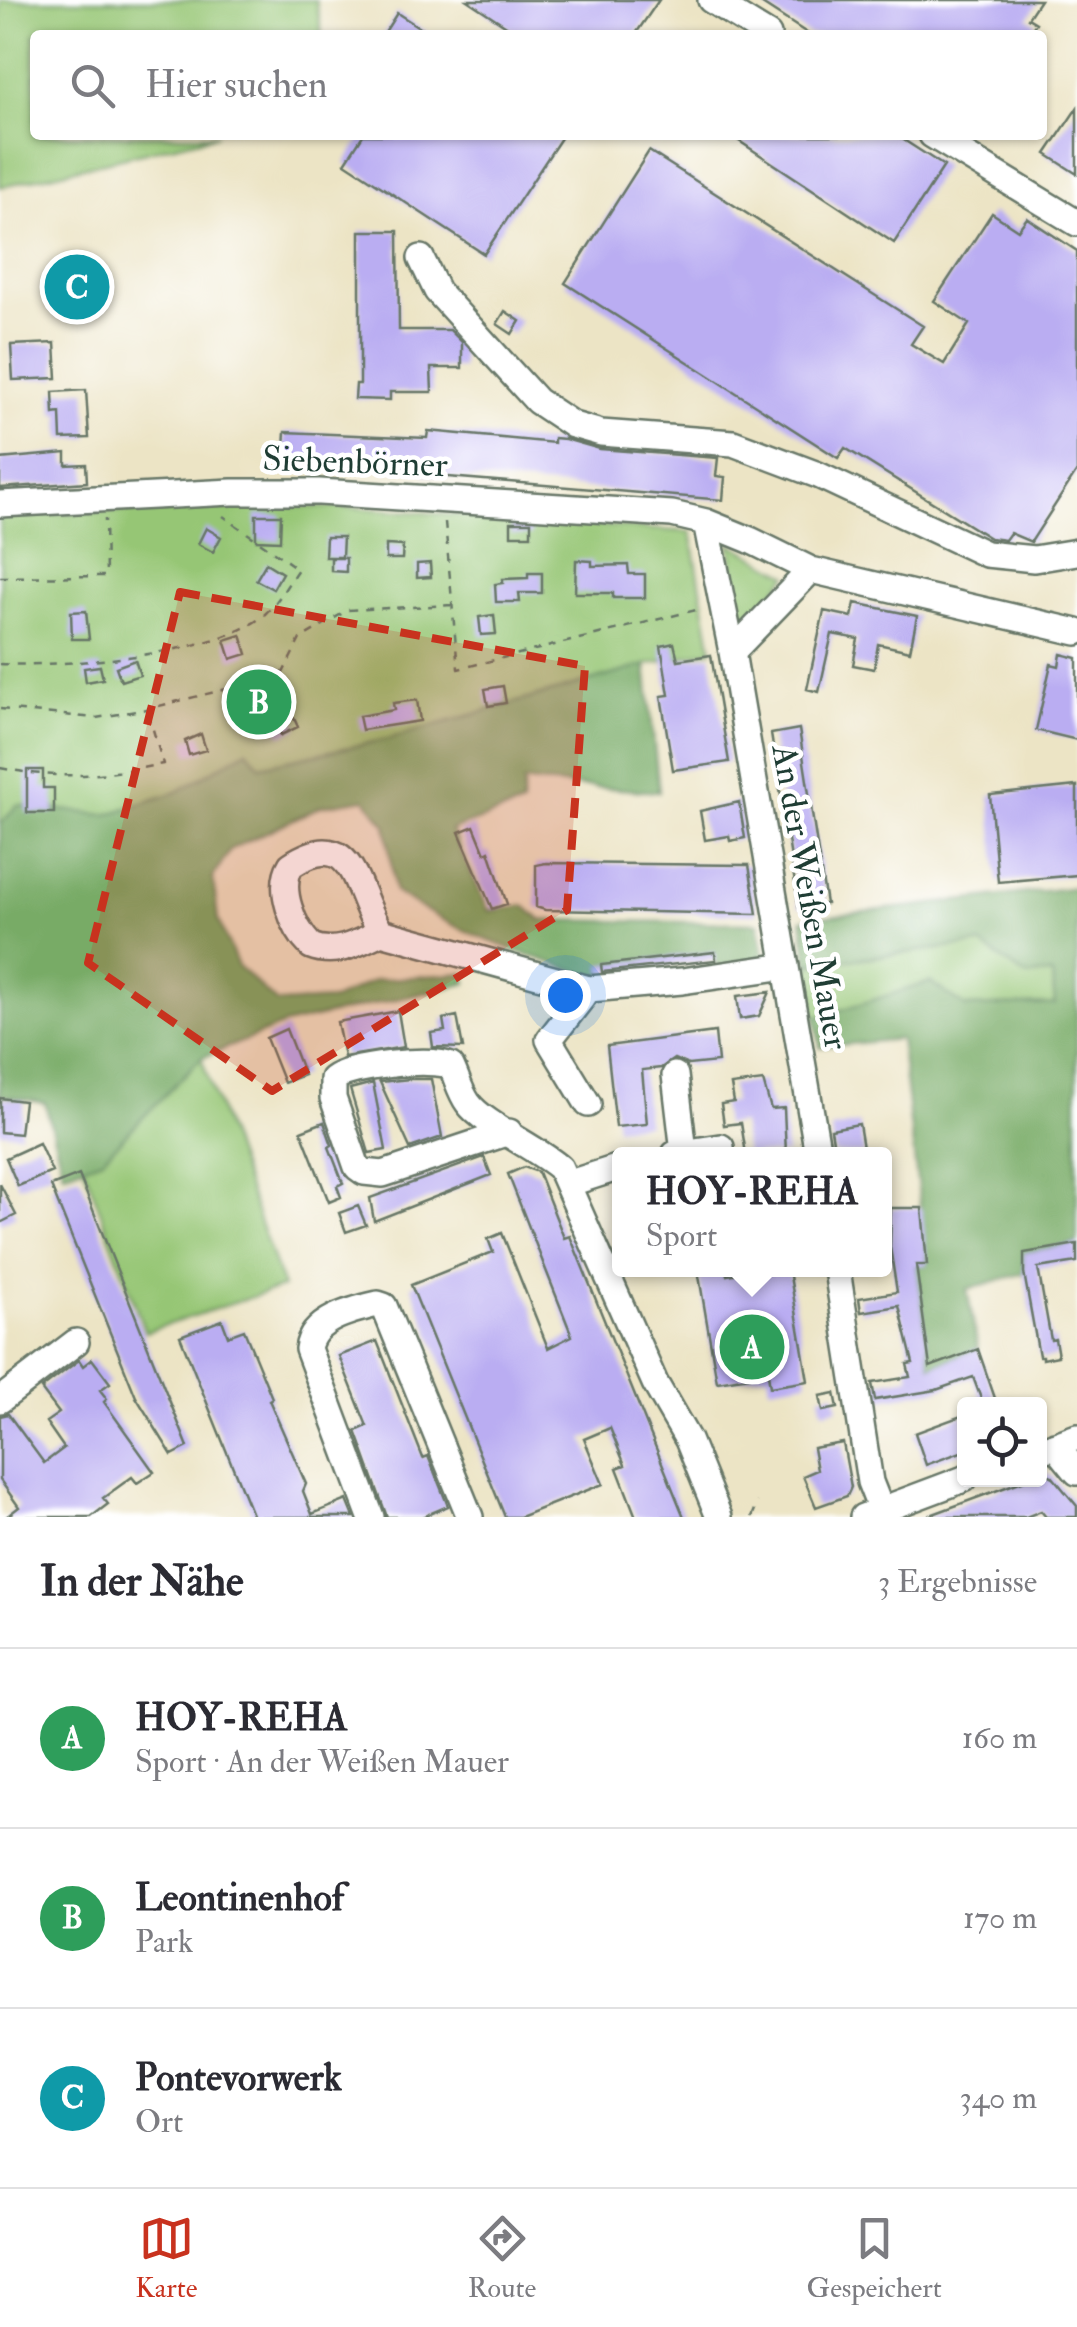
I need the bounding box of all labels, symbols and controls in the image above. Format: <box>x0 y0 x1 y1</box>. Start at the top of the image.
search box <box>30 30 1047 140</box>
icon: search <box>65 58 120 113</box>
text: Hier suchen <box>145 61 328 109</box>
pin: C <box>44 250 110 324</box>
street label: Siebenbörner <box>261 437 449 487</box>
pin: B <box>226 664 292 740</box>
street label: An der Weißen Mauer <box>761 740 859 1053</box>
your location <box>540 970 591 1021</box>
popup <box>612 1147 892 1277</box>
text: HOY-REHA <box>646 1168 858 1216</box>
text: Sport <box>646 1216 717 1256</box>
pin: A <box>720 1310 784 1384</box>
map controls <box>957 1397 1047 1487</box>
button: locate <box>957 1397 1047 1487</box>
text: In der Nähe <box>40 1556 244 1608</box>
text: 3 Ergebnisse <box>878 1562 1037 1602</box>
text: HOY-REHA <box>135 1694 348 1742</box>
text: A <box>62 1718 83 1758</box>
text: 160 m <box>962 1718 1037 1758</box>
text: Sport · An der Weißen Mauer <box>135 1742 509 1782</box>
text: Leontinenhof <box>135 1874 344 1922</box>
text: B <box>62 1898 83 1938</box>
text: 170 m <box>963 1898 1037 1938</box>
text: Park <box>135 1922 193 1962</box>
text: Pontevorwerk <box>135 2054 342 2102</box>
text: C <box>61 2078 84 2118</box>
text: 340 m <box>960 2078 1037 2118</box>
text: Ort <box>135 2102 183 2142</box>
tab: Karte <box>135 2211 197 2306</box>
tab: Route <box>468 2211 536 2306</box>
tab: Gespeichert <box>807 2211 942 2306</box>

